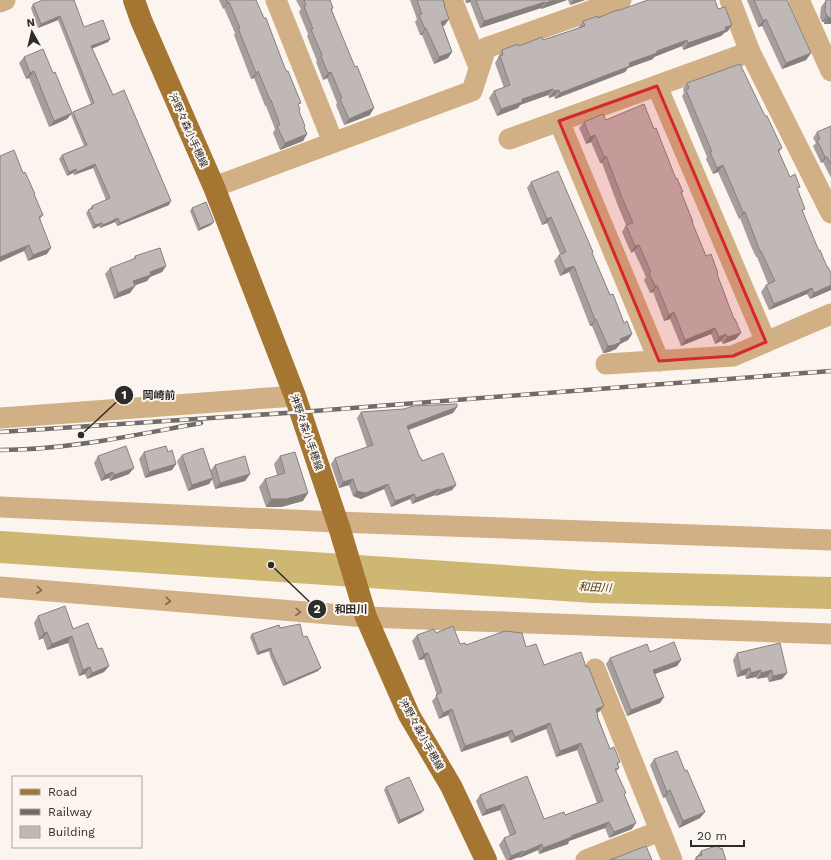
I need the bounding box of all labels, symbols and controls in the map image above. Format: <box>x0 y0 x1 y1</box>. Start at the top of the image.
north arrow <box>12 12 52 52</box>
text: N <box>26 16 36 30</box>
street label: 沖野々森小手穂線 <box>167 91 210 169</box>
callout: 岡崎前 <box>114 384 183 407</box>
text: 1 <box>121 388 127 402</box>
text: 岡崎前 <box>143 389 176 402</box>
street label: 沖野々森小手穂線 <box>288 393 325 472</box>
water label: 和田川 <box>578 580 613 595</box>
one-way arrow <box>36 586 42 595</box>
one-way arrow <box>165 597 171 606</box>
callout: 和田川 <box>307 597 376 620</box>
text: 2 <box>313 602 321 616</box>
text: 和田川 <box>335 603 368 616</box>
one-way arrow <box>295 607 301 616</box>
street label: 沖野々森小手穂線 <box>397 697 446 772</box>
legend <box>12 776 142 848</box>
text: Road <box>48 785 77 799</box>
text: Railway <box>48 805 93 819</box>
scale bar <box>691 822 744 848</box>
text: Building <box>48 825 95 839</box>
text: 20 m <box>697 829 727 843</box>

